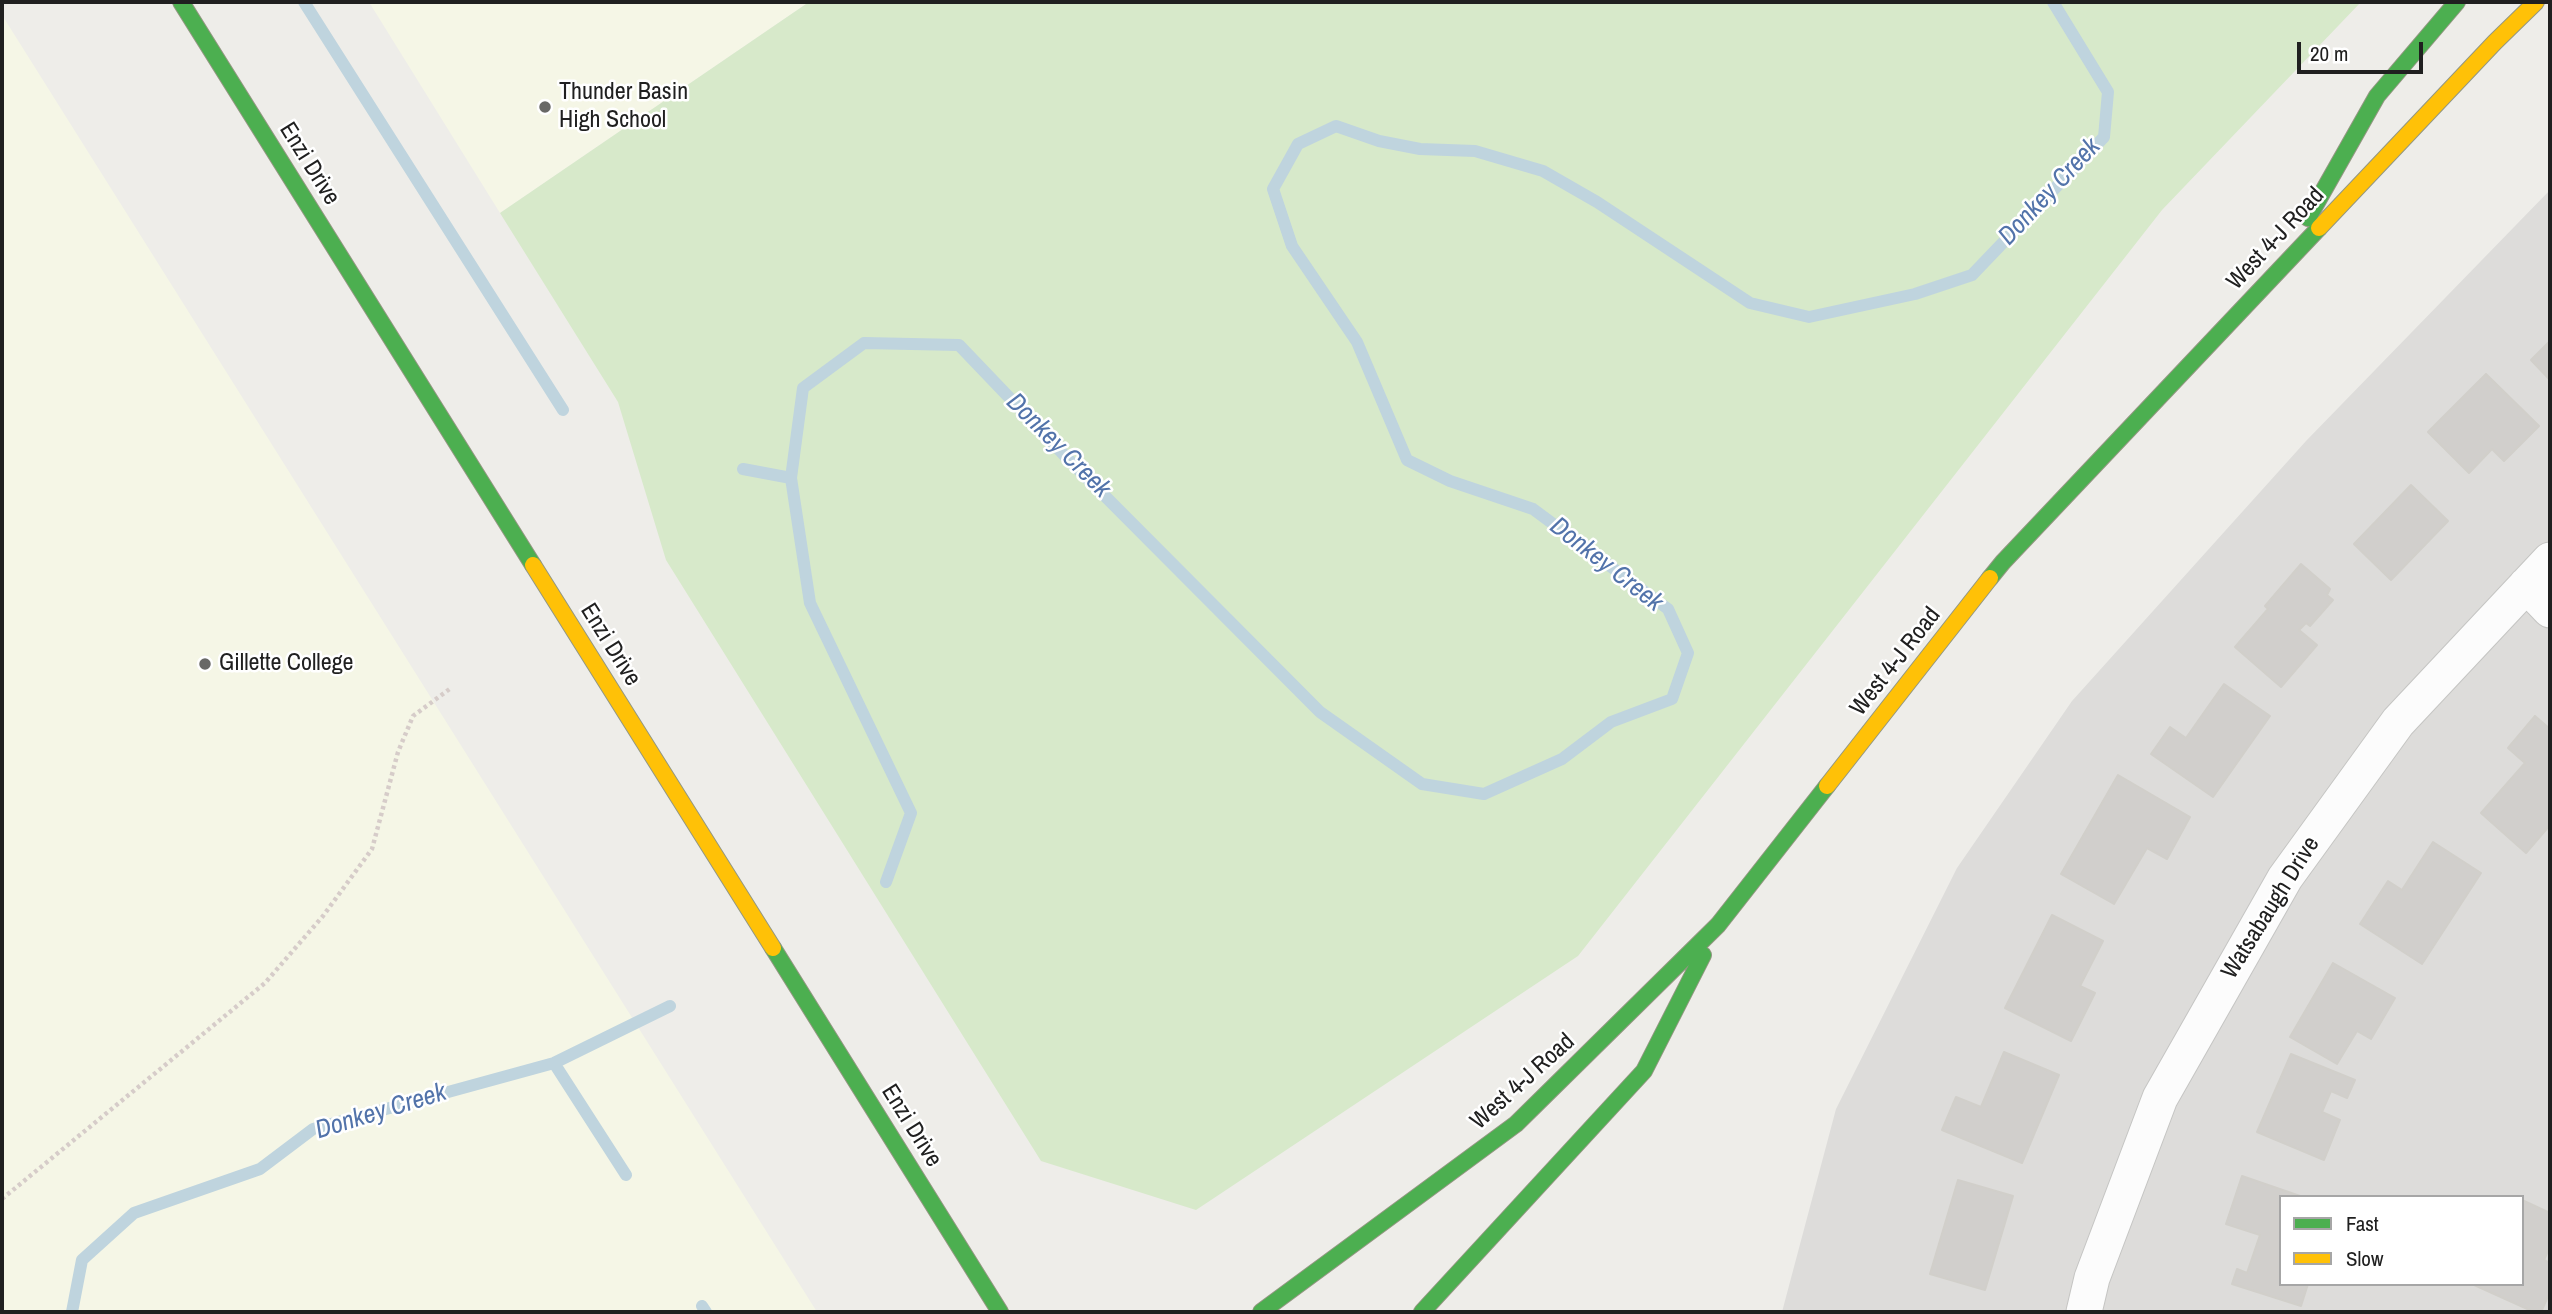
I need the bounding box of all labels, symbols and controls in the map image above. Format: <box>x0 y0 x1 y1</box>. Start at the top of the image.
scale bar <box>2300 28 2426 72</box>
text: 20 m <box>2310 39 2348 68</box>
place label: Thunder Basin High School <box>559 79 688 135</box>
marker: Thunder Basin High School <box>537 99 553 115</box>
street label: Enzi Drive <box>272 117 346 211</box>
water label: Donkey Creek <box>1993 132 2107 252</box>
street label: West 4-J Road <box>2221 182 2331 296</box>
water label: Donkey Creek <box>999 387 1117 505</box>
water label: Donkey Creek <box>1543 511 1669 619</box>
street label: Enzi Drive <box>573 598 647 692</box>
street label: West 4-J Road <box>1845 602 1947 722</box>
place label: Gillette College <box>219 650 354 678</box>
marker: Gillette College <box>197 656 213 672</box>
street label: Watsabaugh Drive <box>2216 832 2326 984</box>
street label: West 4-J Road <box>1465 1028 1581 1136</box>
water label: Donkey Creek <box>312 1077 450 1147</box>
street label: Enzi Drive <box>874 1079 948 1173</box>
legend <box>2279 1195 2524 1286</box>
text: Fast <box>2346 1209 2379 1238</box>
text: Slow <box>2346 1244 2383 1273</box>

